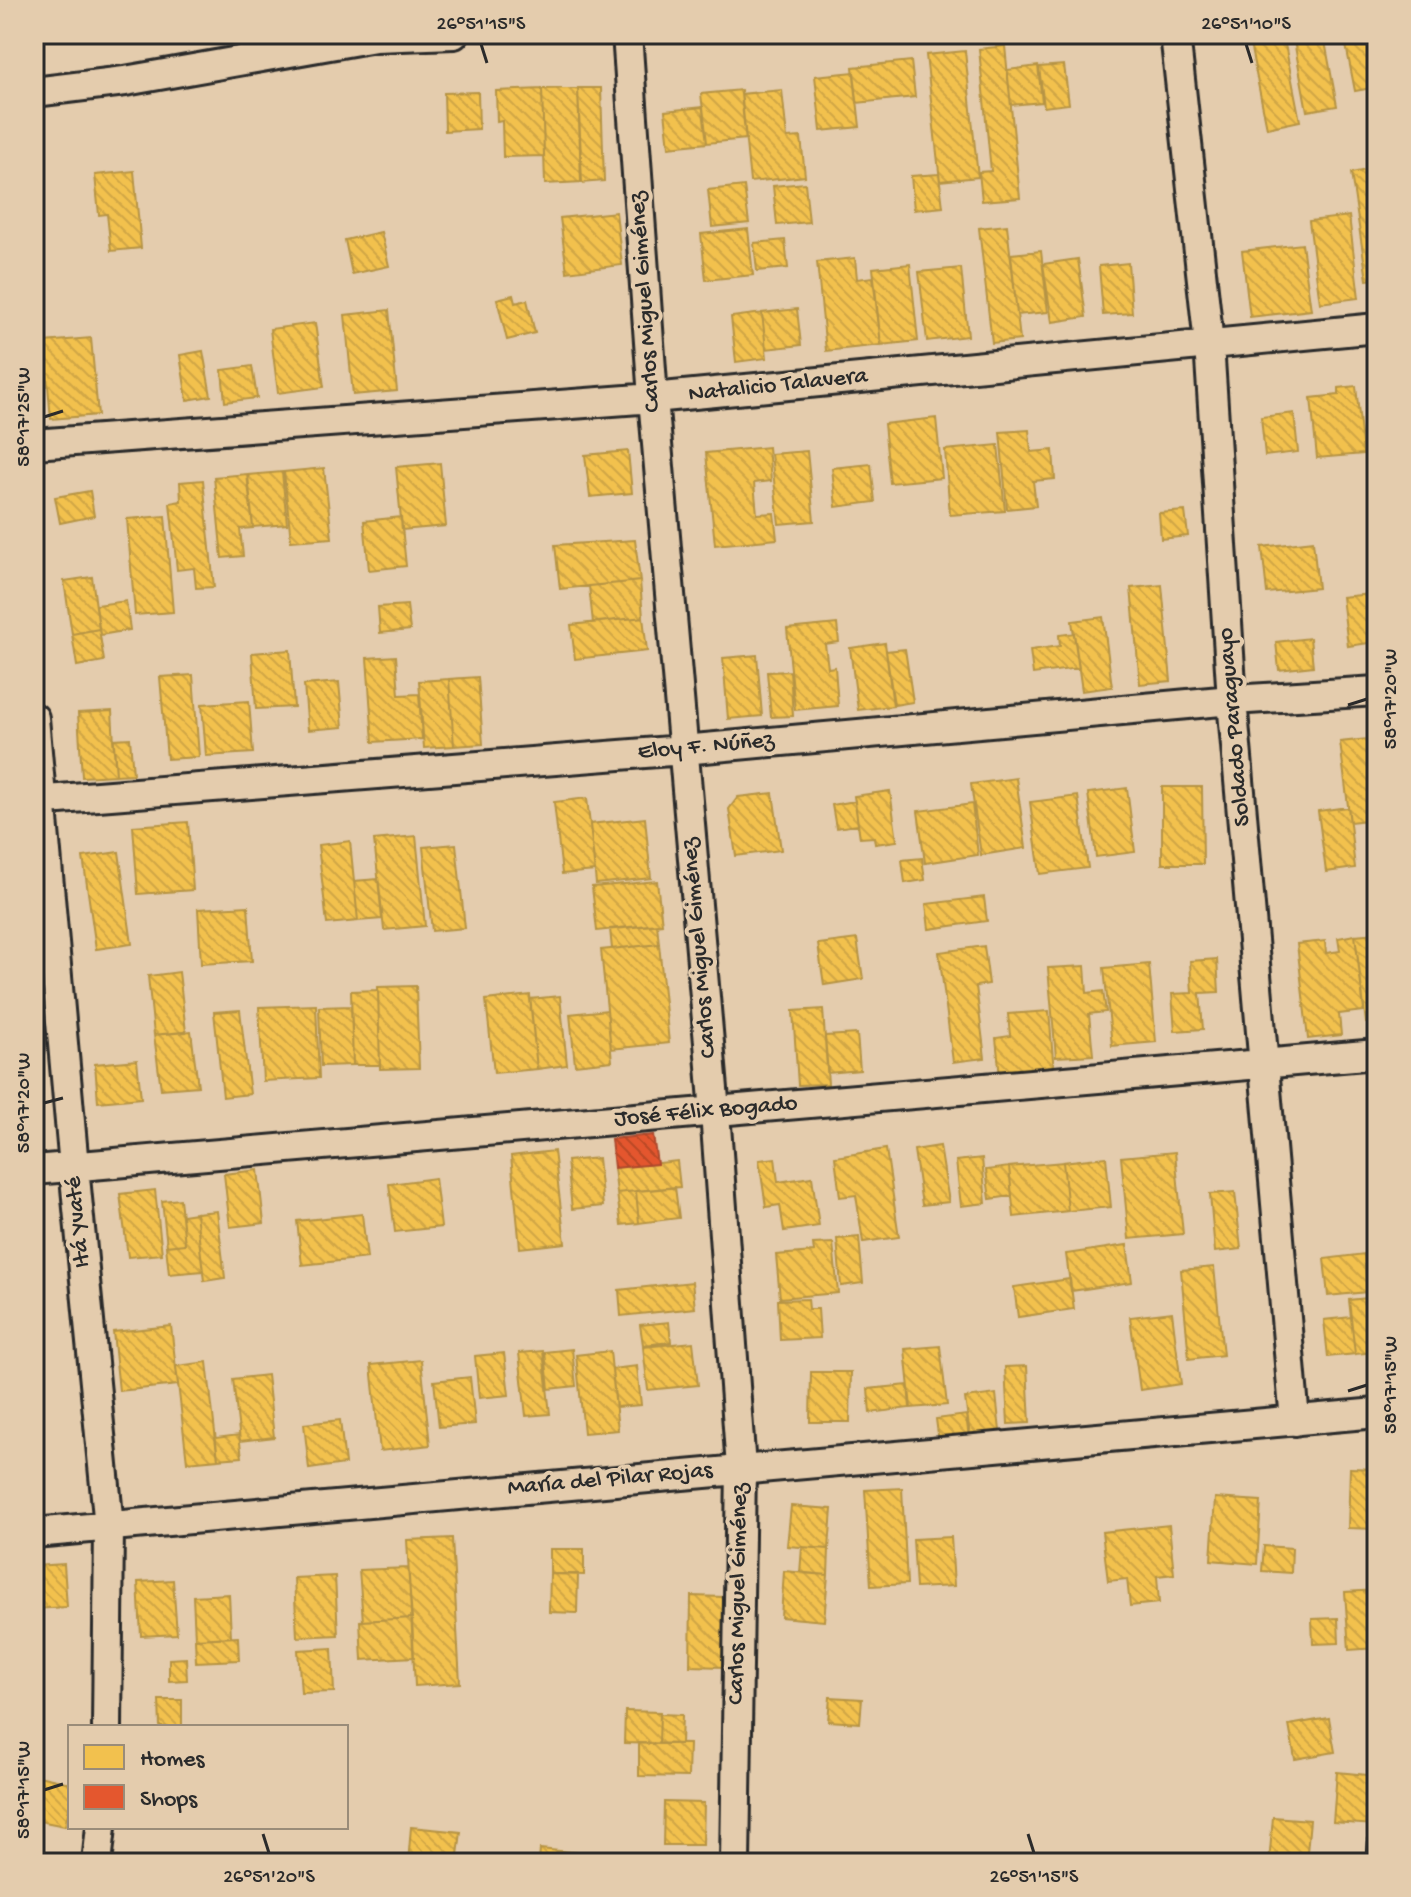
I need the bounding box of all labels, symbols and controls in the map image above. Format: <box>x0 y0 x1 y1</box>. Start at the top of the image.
text: 26°51'15"S <box>437 14 526 37</box>
text: 26°51'10"S <box>1201 14 1292 37</box>
street label: Carlos Miguel Giménez <box>624 189 668 413</box>
street label: Natalicio Talavera <box>687 362 870 410</box>
text: 58°17'25"W <box>14 367 37 467</box>
street label: Soldado Paraguayo <box>1212 626 1258 828</box>
text: 58°17'20"W <box>1381 649 1404 749</box>
street label: Eloy F. Núñez <box>636 726 777 767</box>
street label: Carlos Miguel Giménez <box>676 835 724 1060</box>
text: 58°17'20"W <box>14 1053 37 1153</box>
street label: José Félix Bogado <box>613 1090 799 1134</box>
street label: Itá Yvaté <box>60 1174 98 1269</box>
text: 58°17'15"W <box>1381 1336 1404 1434</box>
street label: María del Pilar Rojas <box>506 1456 715 1503</box>
street label: Carlos Miguel Giménez <box>723 1482 755 1705</box>
legend <box>68 1725 348 1829</box>
text: 58°17'15"W <box>14 1741 37 1839</box>
text: Homes <box>140 1746 206 1775</box>
text: Shops <box>140 1786 198 1815</box>
text: 26°51'20"S <box>223 1867 315 1890</box>
text: 26°51'15"S <box>990 1867 1079 1890</box>

